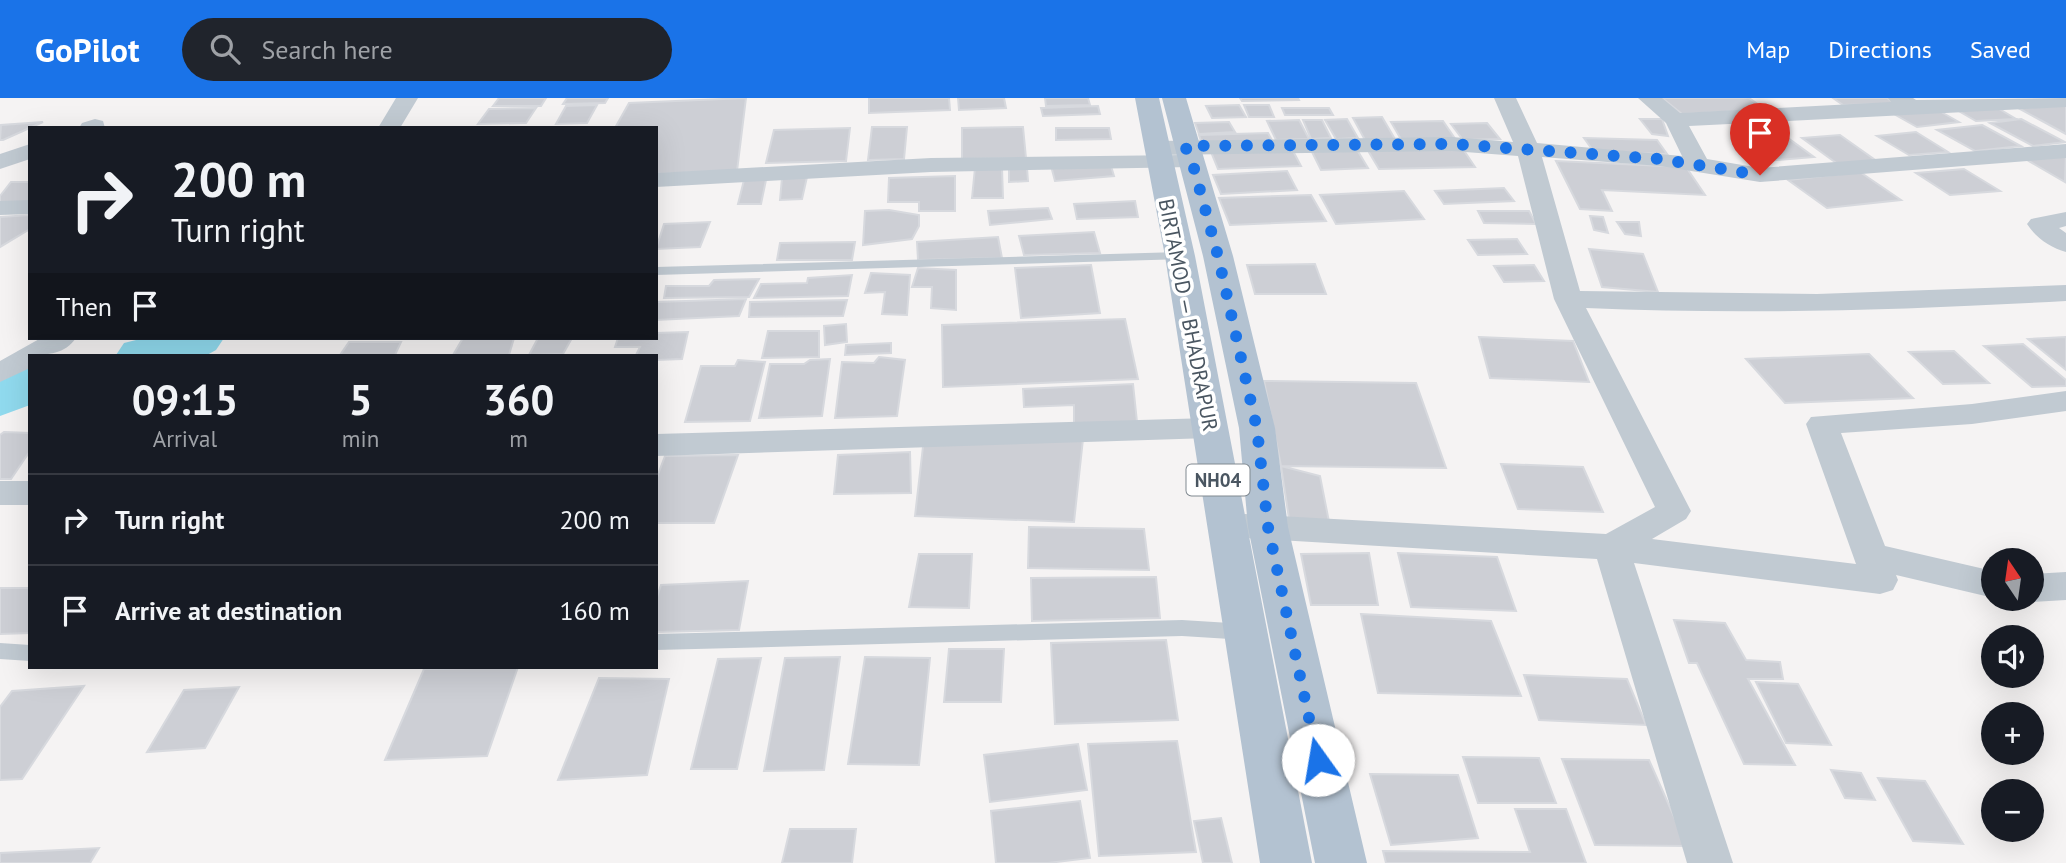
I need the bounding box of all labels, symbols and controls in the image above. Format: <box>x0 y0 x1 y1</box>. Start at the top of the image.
search box <box>182 18 672 81</box>
text: GoPilot <box>35 28 140 71</box>
icon: search <box>206 30 244 68</box>
text: Search here <box>262 33 393 66</box>
text: Map <box>1746 34 1790 65</box>
text: Directions <box>1828 34 1932 65</box>
text: Saved <box>1970 34 2031 65</box>
pin <box>1730 103 1790 175</box>
icon: arrive <box>1741 114 1779 152</box>
text: 200 m <box>171 147 306 211</box>
icon: right <box>56 154 147 245</box>
street label: BIRTAMOD — BHADRAPUR <box>1153 196 1224 434</box>
text: Turn right <box>171 209 305 251</box>
icon: arrive <box>126 287 164 325</box>
text: Then <box>56 290 112 323</box>
text: 09:15 <box>132 372 238 427</box>
text: 5 <box>349 372 372 427</box>
text: 360 <box>483 372 554 427</box>
text: Arrival <box>153 424 217 453</box>
text: min <box>342 424 379 453</box>
text: m <box>509 424 528 453</box>
road number: NH04 <box>1186 464 1250 496</box>
icon: right <box>56 501 94 539</box>
text: Turn right <box>115 503 224 536</box>
text: 200 m <box>559 503 630 536</box>
north arrow <box>1981 548 2044 611</box>
map controls <box>1981 548 2044 842</box>
icon: arrive <box>56 592 94 630</box>
text: Arrive at destination <box>115 594 342 627</box>
text: 160 m <box>559 594 630 627</box>
button: sound <box>1981 625 2044 688</box>
button: + <box>1981 702 2044 765</box>
position arrow <box>1281 723 1355 797</box>
button: − <box>1981 779 2044 842</box>

